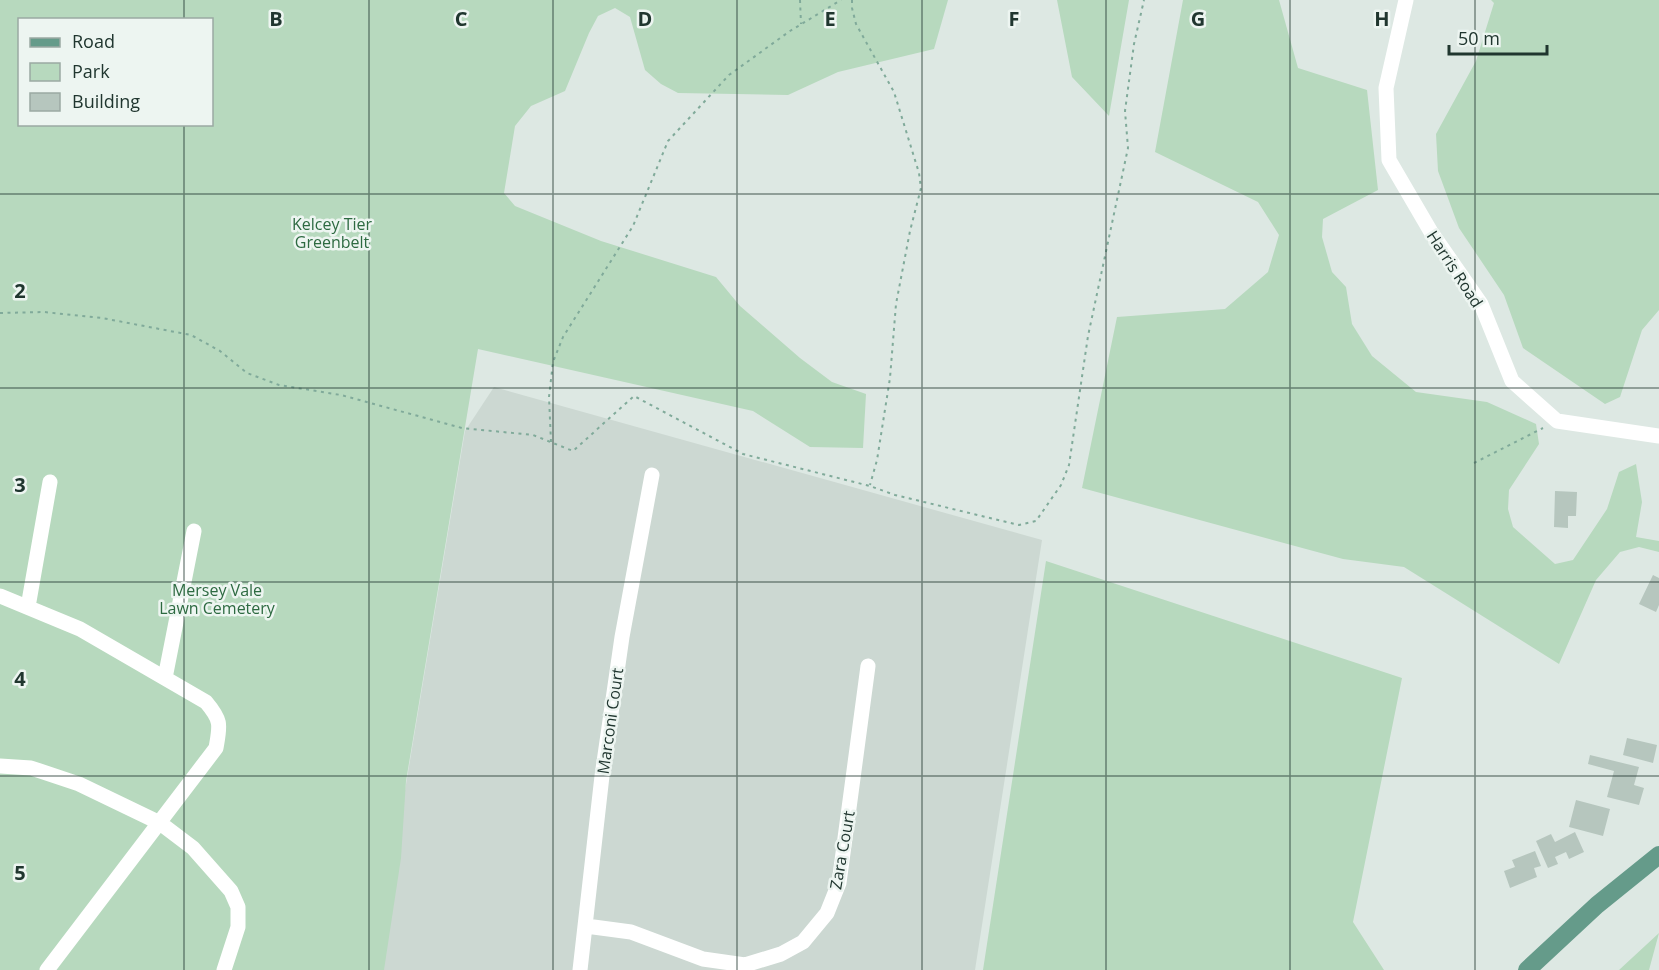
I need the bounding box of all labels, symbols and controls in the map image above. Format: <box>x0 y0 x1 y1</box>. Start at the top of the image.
text: B <box>269 5 283 32</box>
text: C <box>455 5 468 32</box>
text: D <box>638 5 652 32</box>
text: E <box>824 5 836 32</box>
text: F <box>1009 5 1019 32</box>
text: G <box>1191 5 1205 32</box>
text: H <box>1374 5 1390 32</box>
legend <box>18 18 213 126</box>
scale bar <box>1449 18 1546 56</box>
text: 50 m <box>1458 26 1500 50</box>
text: Road <box>72 29 115 53</box>
text: Park <box>72 59 110 83</box>
text: Building <box>72 89 140 113</box>
park label: Kelcey Tier Greenbelt <box>292 213 372 253</box>
street label: Harris Road <box>1422 226 1488 312</box>
text: 2 <box>14 277 26 304</box>
text: 3 <box>14 471 26 498</box>
park label: Mersey Vale Lawn Cemetery <box>159 579 276 619</box>
text: 4 <box>14 665 26 692</box>
street label: Marconi Court <box>592 666 628 775</box>
street label: Zara Court <box>824 809 860 891</box>
text: 5 <box>14 859 26 886</box>

